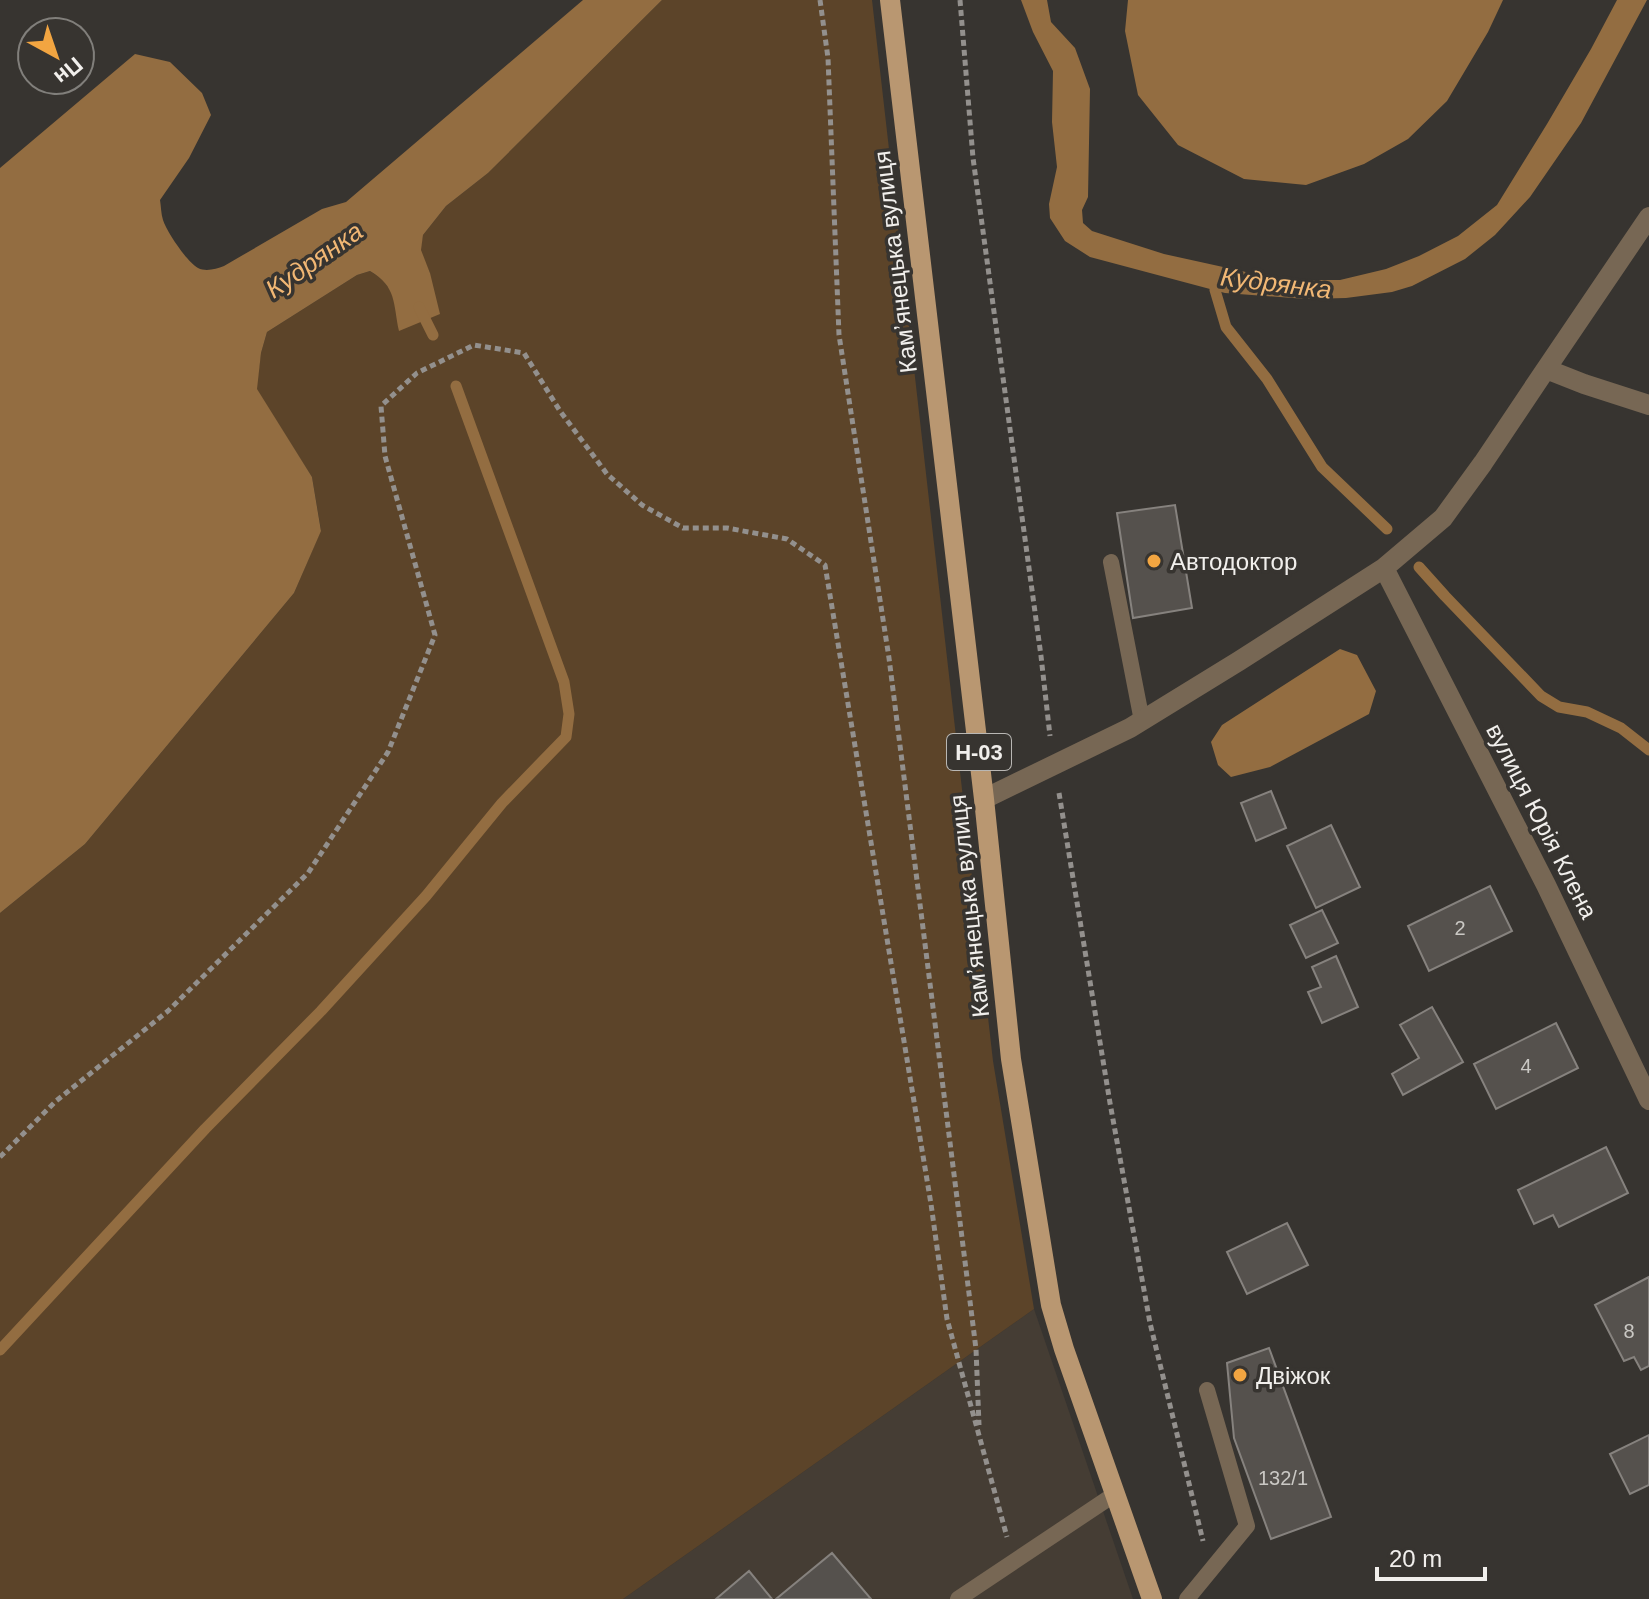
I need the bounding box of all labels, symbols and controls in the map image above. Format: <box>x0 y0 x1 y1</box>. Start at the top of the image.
north arrow <box>16 16 96 96</box>
text: Пн <box>49 52 88 90</box>
street label: Камʼянецька вулиця <box>868 149 922 375</box>
water label: Кудрянка <box>260 216 368 304</box>
water label: Кудрянка <box>1219 261 1333 305</box>
place label: Автодоктор <box>1170 548 1297 575</box>
marker: Автодоктор <box>1145 552 1163 570</box>
street label: вулиця Юрія Клена <box>1481 719 1603 924</box>
road number: Н-03 <box>947 734 1011 770</box>
street label: Камʼянецька вулиця <box>944 793 994 1019</box>
house number: 2 <box>1454 917 1466 939</box>
house number: 4 <box>1520 1055 1532 1077</box>
house number: 8 <box>1623 1320 1635 1342</box>
place label: Двіжок <box>1256 1362 1331 1389</box>
marker: Двіжок <box>1231 1366 1249 1384</box>
house number: 132/1 <box>1258 1467 1308 1489</box>
scale bar <box>1377 1531 1485 1581</box>
text: 20 m <box>1389 1545 1442 1572</box>

